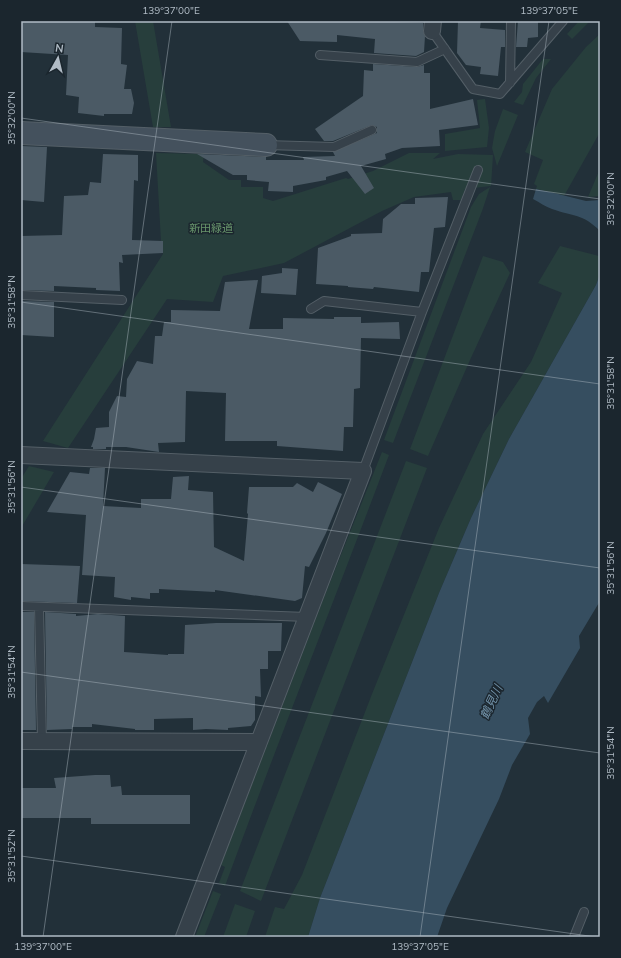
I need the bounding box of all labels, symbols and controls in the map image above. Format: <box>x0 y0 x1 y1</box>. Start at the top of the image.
text: 139°37'00"E <box>142 4 200 17</box>
text: 139°37'05"E <box>520 4 578 17</box>
north arrow <box>38 38 78 78</box>
text: N <box>54 41 64 56</box>
text: 35°32'00"N <box>5 91 18 145</box>
text: 35°32'00"N <box>604 172 617 226</box>
park label: 新田緑道 <box>189 221 233 235</box>
text: 35°31'58"N <box>5 275 18 329</box>
text: 35°31'58"N <box>604 356 617 410</box>
text: 35°31'56"N <box>5 460 18 514</box>
text: 35°31'56"N <box>604 541 617 595</box>
text: 35°31'54"N <box>5 645 18 699</box>
water label: 鶴見川 <box>477 681 506 721</box>
text: 35°31'54"N <box>604 726 617 780</box>
text: 35°31'52"N <box>5 829 18 883</box>
text: 139°37'00"E <box>14 940 72 953</box>
text: 139°37'05"E <box>391 940 449 953</box>

